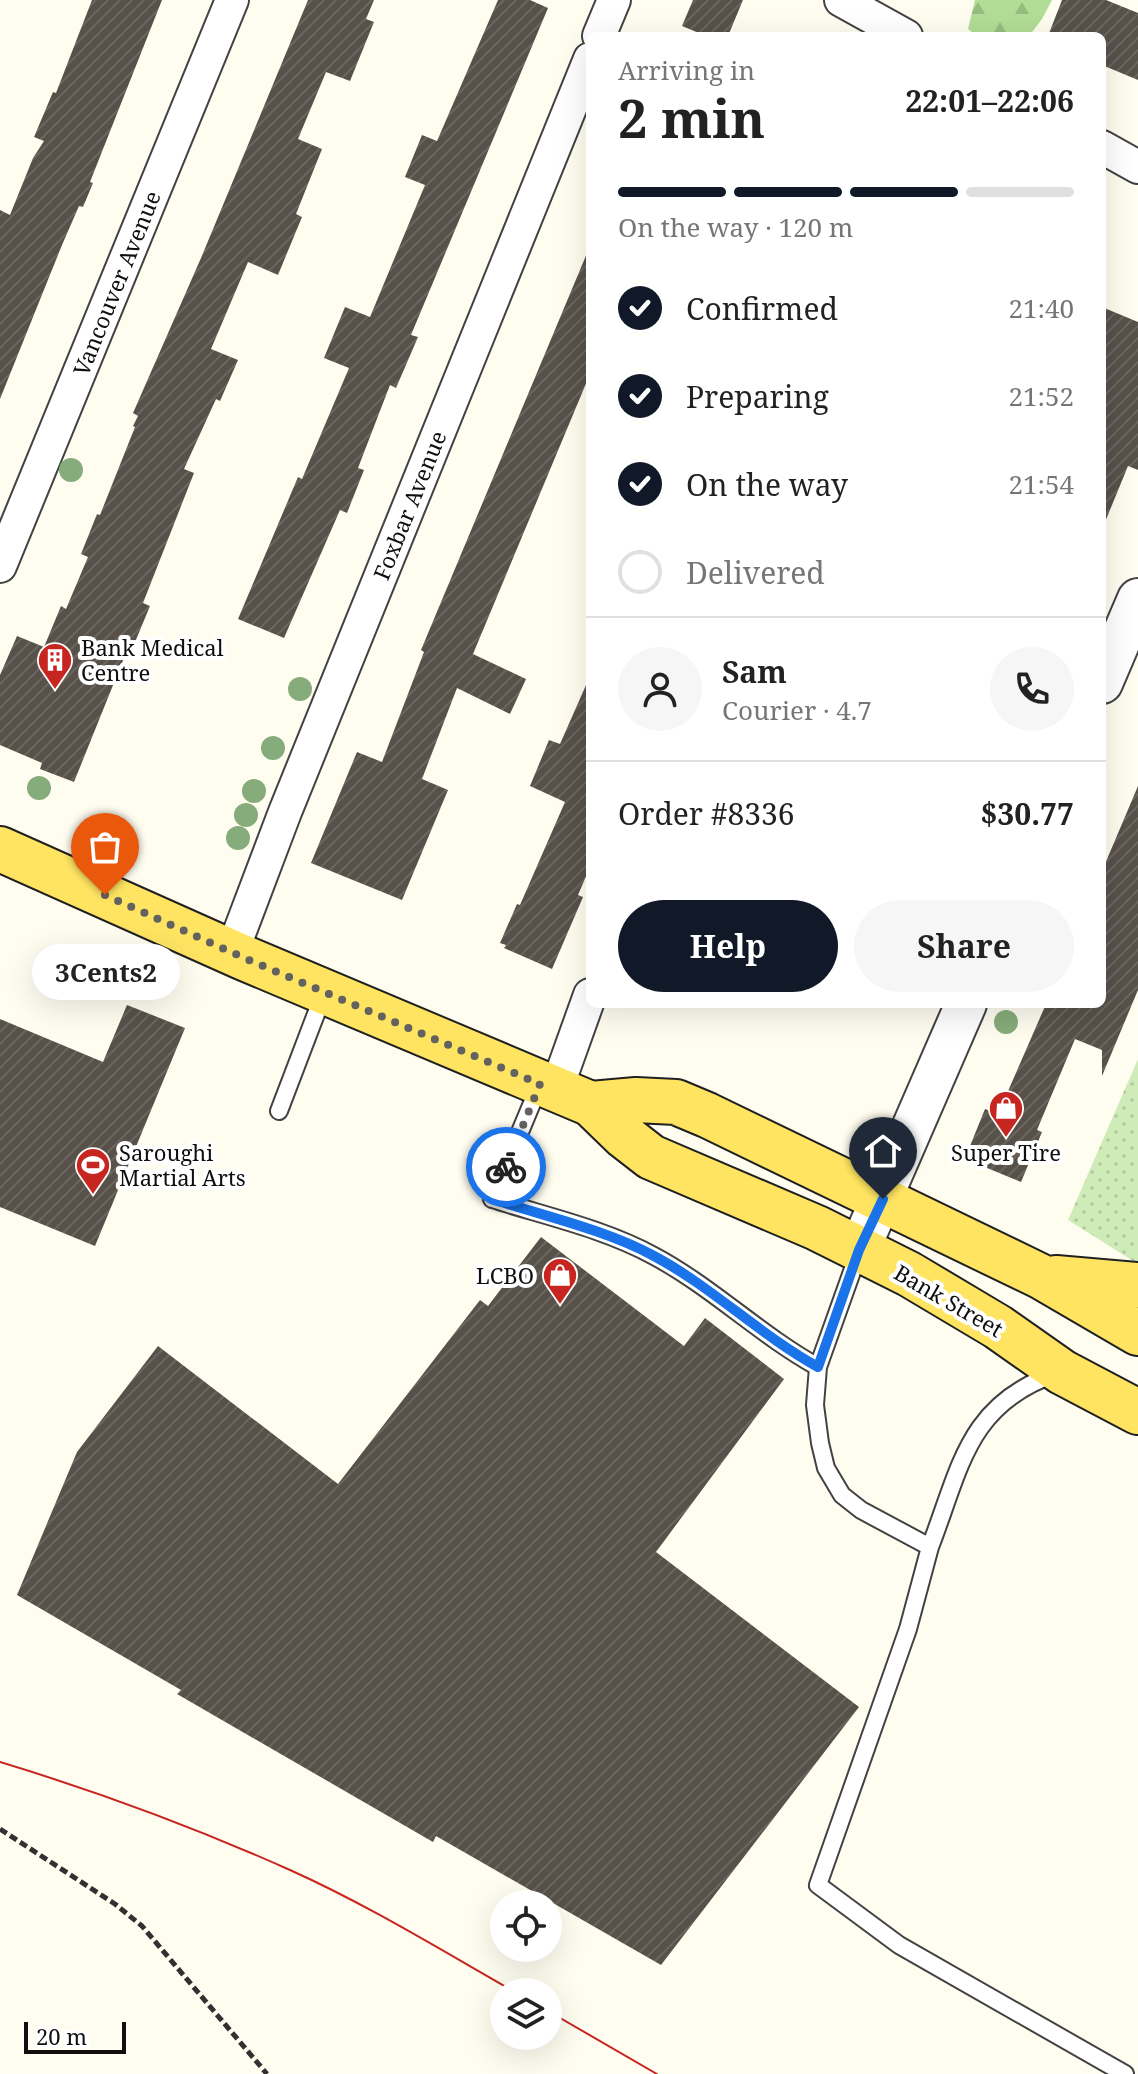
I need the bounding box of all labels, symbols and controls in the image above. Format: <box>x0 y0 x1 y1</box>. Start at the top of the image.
text: Arriving in <box>618 52 755 88</box>
text: 22:01–22:06 <box>905 80 1074 121</box>
text: 2 min <box>618 82 765 153</box>
street label: Vancouver Avenue <box>65 186 167 380</box>
text: On the way · 120 m <box>618 209 853 245</box>
icon: check <box>618 286 662 330</box>
text: Confirmed <box>686 288 838 329</box>
text: 21:40 <box>1008 290 1074 326</box>
icon: check <box>618 374 662 418</box>
text: Preparing <box>686 376 829 417</box>
text: 21:52 <box>1008 378 1074 414</box>
street label: Foxbar Avenue <box>365 426 453 584</box>
icon: check <box>618 462 662 506</box>
text: On the way <box>686 464 848 505</box>
text: 21:54 <box>1008 466 1074 502</box>
text: Delivered <box>686 552 825 593</box>
place label: Bank Medical Centre <box>81 632 224 687</box>
building icon: Bank Medical Centre <box>36 641 74 691</box>
button: person <box>618 647 702 731</box>
button: phone <box>990 647 1074 731</box>
text: Sam <box>722 651 787 692</box>
text: Courier · 4.7 <box>722 692 872 728</box>
text: Order #8336 <box>618 793 795 834</box>
text: $30.77 <box>980 793 1074 834</box>
pin <box>71 813 139 895</box>
icon: bag <box>83 825 127 869</box>
button: Help <box>618 900 838 992</box>
button: Share <box>854 900 1074 992</box>
callout: 3Cents2 <box>31 943 179 999</box>
text: 3Cents2 <box>55 954 157 990</box>
shop icon: Super Tire <box>987 1089 1025 1139</box>
pin <box>849 1117 917 1199</box>
courier <box>466 1127 546 1207</box>
icon: home <box>861 1129 905 1173</box>
place label: Saroughi Martial Arts <box>119 1137 246 1192</box>
place label: Super Tire <box>951 1137 1061 1167</box>
icon: bike <box>484 1145 528 1189</box>
sports icon: Saroughi Martial Arts <box>74 1146 112 1196</box>
shop icon: LCBO <box>541 1256 579 1306</box>
street label: Bank Street <box>889 1257 1009 1343</box>
place label: LCBO <box>476 1260 534 1290</box>
map controls <box>490 1890 562 2050</box>
button: locate <box>490 1890 562 1962</box>
button: layers <box>490 1978 562 2050</box>
scale bar <box>24 2018 126 2054</box>
text: 20 m <box>36 2021 87 2051</box>

